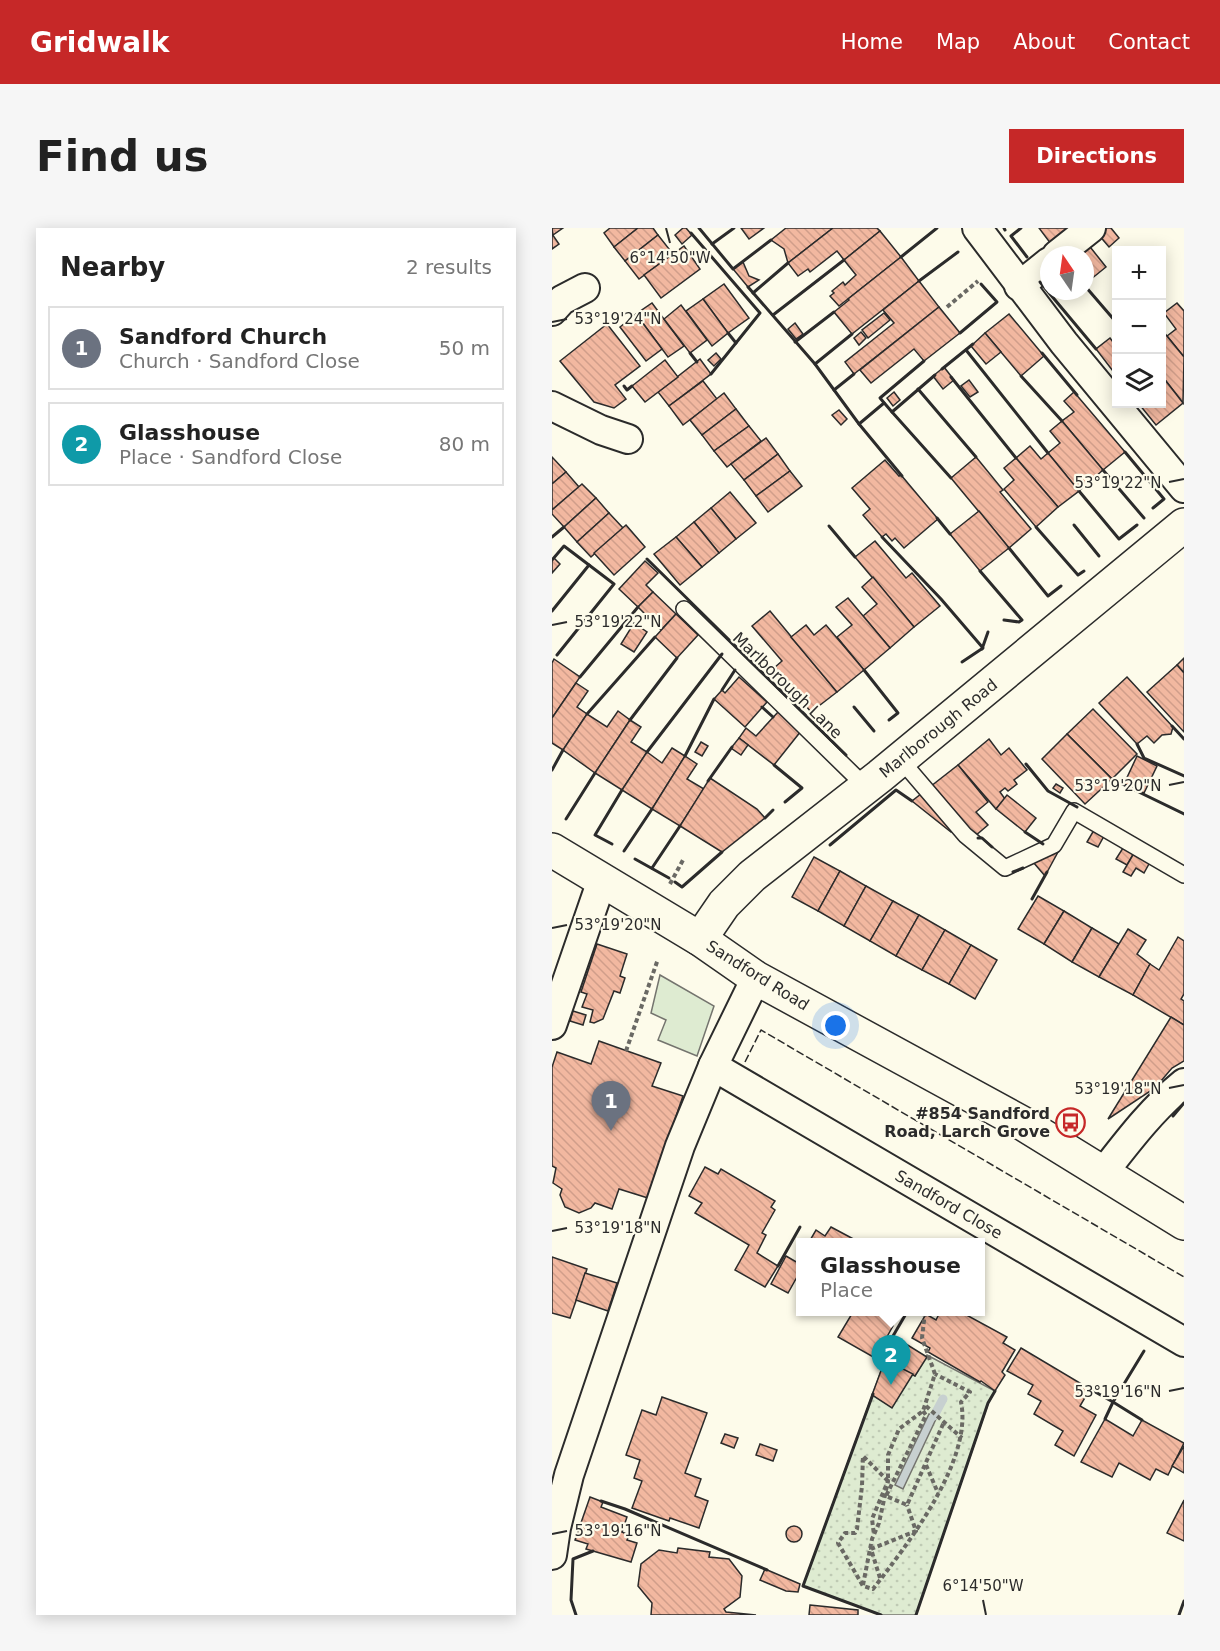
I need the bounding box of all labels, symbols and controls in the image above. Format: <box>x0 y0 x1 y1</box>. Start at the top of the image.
text: Gridwalk <box>30 26 169 59</box>
text: Home <box>841 30 903 54</box>
text: Map <box>936 30 980 54</box>
text: About <box>1013 30 1075 54</box>
text: Contact <box>1108 30 1190 54</box>
button: Directions <box>1009 129 1184 183</box>
text: Find us <box>36 132 209 181</box>
north arrow <box>1040 246 1094 300</box>
map controls <box>1112 246 1166 408</box>
button: + <box>1112 246 1166 300</box>
text: 6°14'50"W <box>629 249 711 267</box>
text: Nearby <box>60 252 165 282</box>
text: 2 results <box>406 255 492 279</box>
button: − <box>1112 300 1166 354</box>
text: 53°19'24"N <box>574 310 662 328</box>
text: Sandford Church <box>119 324 327 349</box>
text: 1 <box>75 336 88 360</box>
text: 50 m <box>439 336 490 360</box>
text: Church · Sandford Close <box>119 349 360 373</box>
button: layers <box>1112 354 1166 408</box>
text: Glasshouse <box>119 420 260 445</box>
text: 2 <box>75 432 88 456</box>
text: 80 m <box>439 432 490 456</box>
text: Place · Sandford Close <box>119 445 342 469</box>
text: 53°19'22"N <box>1074 474 1162 492</box>
text: 53°19'22"N <box>574 613 662 631</box>
street label: Marlborough Lane <box>729 628 846 742</box>
street label: Marlborough Road <box>876 675 1001 782</box>
text: 53°19'20"N <box>1074 777 1162 795</box>
text: 53°19'20"N <box>574 916 662 934</box>
street label: Sandford Road <box>703 936 813 1015</box>
your location <box>821 1011 850 1040</box>
text: 53°19'18"N <box>1074 1080 1162 1098</box>
pin: 1 <box>592 1082 630 1131</box>
place label: #854 Sandford Road, Larch Grove <box>884 1104 1050 1141</box>
bus stop icon: #854 Sandford Road, Larch Grove <box>1055 1106 1087 1138</box>
street label: Sandford Close <box>892 1166 1006 1243</box>
text: 53°19'18"N <box>574 1219 662 1237</box>
popup <box>796 1238 985 1316</box>
text: Glasshouse <box>820 1253 961 1278</box>
text: Place <box>820 1278 873 1302</box>
pin: 2 <box>872 1336 910 1385</box>
text: 53°19'16"N <box>1074 1383 1162 1401</box>
text: 53°19'16"N <box>574 1522 662 1540</box>
text: 6°14'50"W <box>942 1577 1024 1595</box>

